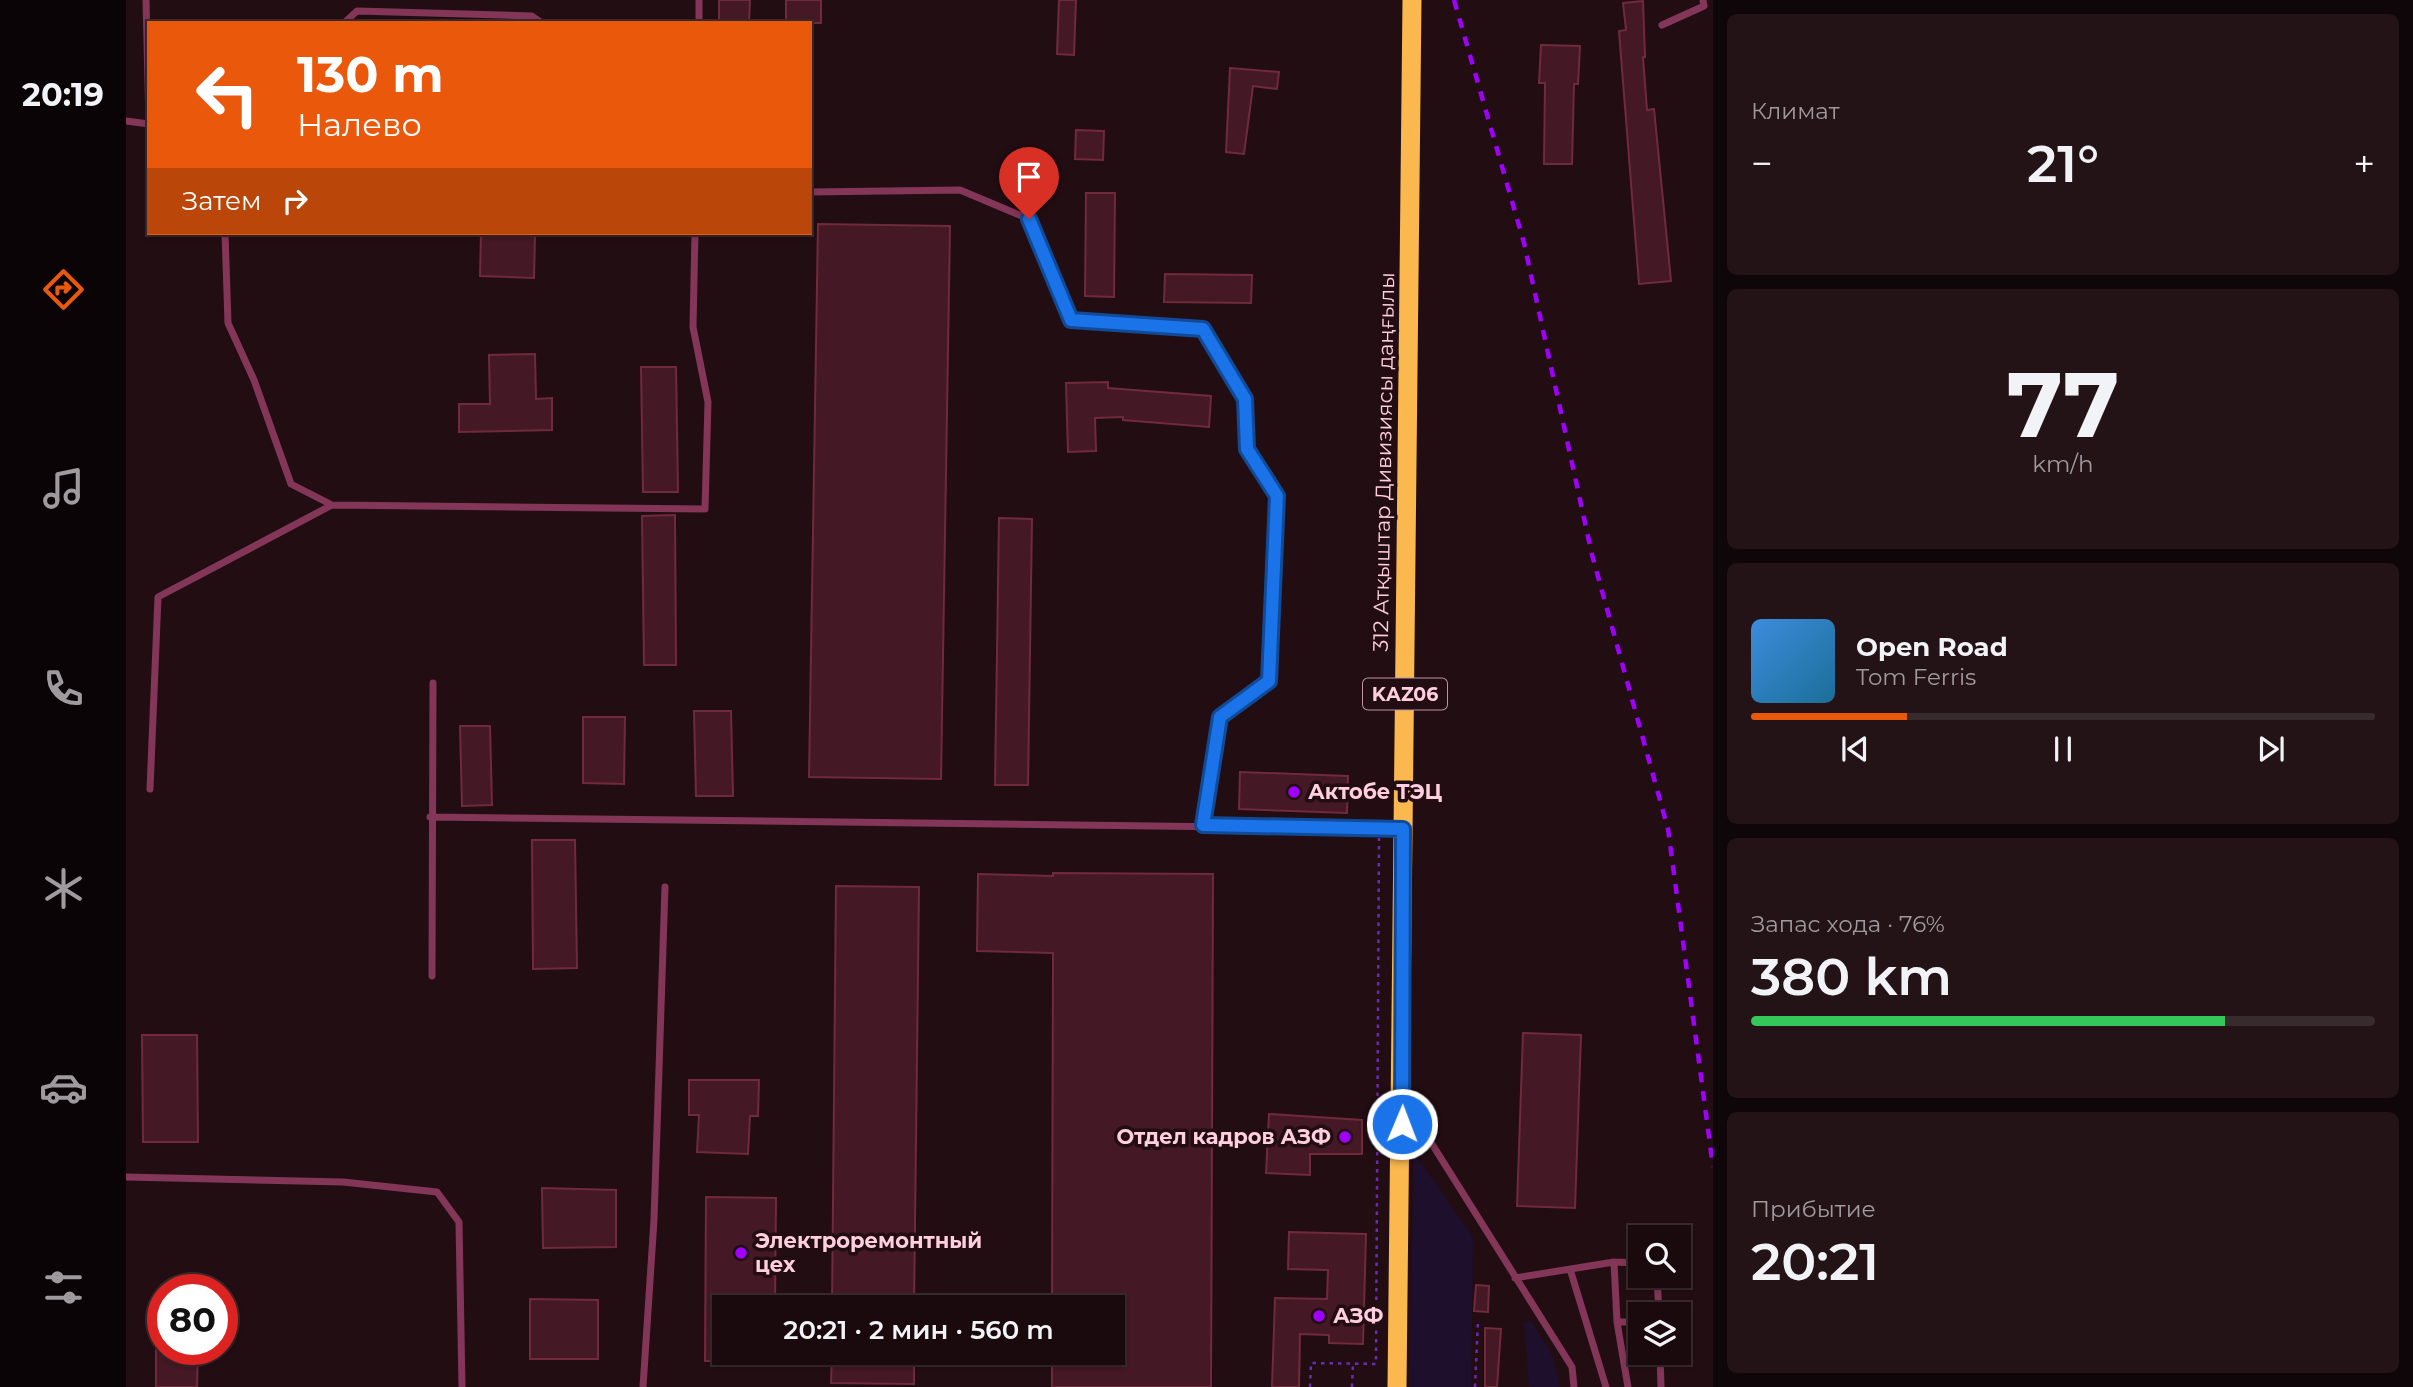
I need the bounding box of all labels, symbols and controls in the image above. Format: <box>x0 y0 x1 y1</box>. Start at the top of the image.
text: 130 m <box>297 45 444 104</box>
icon: left <box>182 49 273 140</box>
text: 20:19 <box>22 75 104 114</box>
text: Климат <box>1751 97 1840 125</box>
text: Налево <box>297 105 422 144</box>
text: 21° <box>2027 132 2099 195</box>
text: − <box>1751 140 1773 187</box>
text: + <box>2353 140 2375 187</box>
pin <box>999 147 1059 219</box>
icon: arrive <box>1010 158 1048 196</box>
icon: right <box>276 182 314 220</box>
text: Затем <box>182 185 262 217</box>
icon: directions <box>39 265 88 314</box>
street label: 312 Атқыштар Дивизиясы даңғылы <box>1368 272 1399 652</box>
text: 77 <box>2007 349 2119 460</box>
text: km/h <box>2032 450 2094 478</box>
icon: music <box>39 464 88 513</box>
text: Open Road <box>1856 631 2008 663</box>
text: Tom Ferris <box>1856 663 1976 691</box>
icon: phone <box>39 664 88 713</box>
road number: KАZ06 <box>1363 678 1447 709</box>
icon: previous <box>1836 730 1874 768</box>
icon: pause <box>2044 730 2082 768</box>
icon: next <box>2252 730 2290 768</box>
place label: Актобе ТЭЦ <box>1308 779 1443 804</box>
marker: Актобе ТЭЦ <box>1286 784 1302 800</box>
icon: climate <box>39 864 88 913</box>
text: Запас хода · 76% <box>1751 910 1945 938</box>
text: 380 km <box>1751 945 1952 1008</box>
icon: car <box>39 1063 88 1112</box>
position arrow <box>1365 1087 1439 1161</box>
place label: Отдел кадров АЗФ <box>1117 1124 1331 1149</box>
marker: Отдел кадров АЗФ <box>1337 1129 1353 1145</box>
text: Прибытие <box>1751 1195 1876 1223</box>
map controls <box>1628 1225 1691 1365</box>
button: search <box>1628 1225 1691 1288</box>
place label: Электроремонтный цех <box>755 1228 982 1277</box>
text: 20:21 <box>1751 1230 1879 1293</box>
marker: Электроремонтный цех <box>733 1245 749 1261</box>
icon: filters <box>39 1263 88 1312</box>
speed limit sign: 80 <box>147 1274 238 1365</box>
button: layers <box>1628 1302 1691 1365</box>
place label: АЗФ <box>1333 1303 1383 1328</box>
marker: АЗФ <box>1311 1308 1327 1324</box>
text: 20:21 · 2 мин · 560 m <box>783 1314 1054 1346</box>

